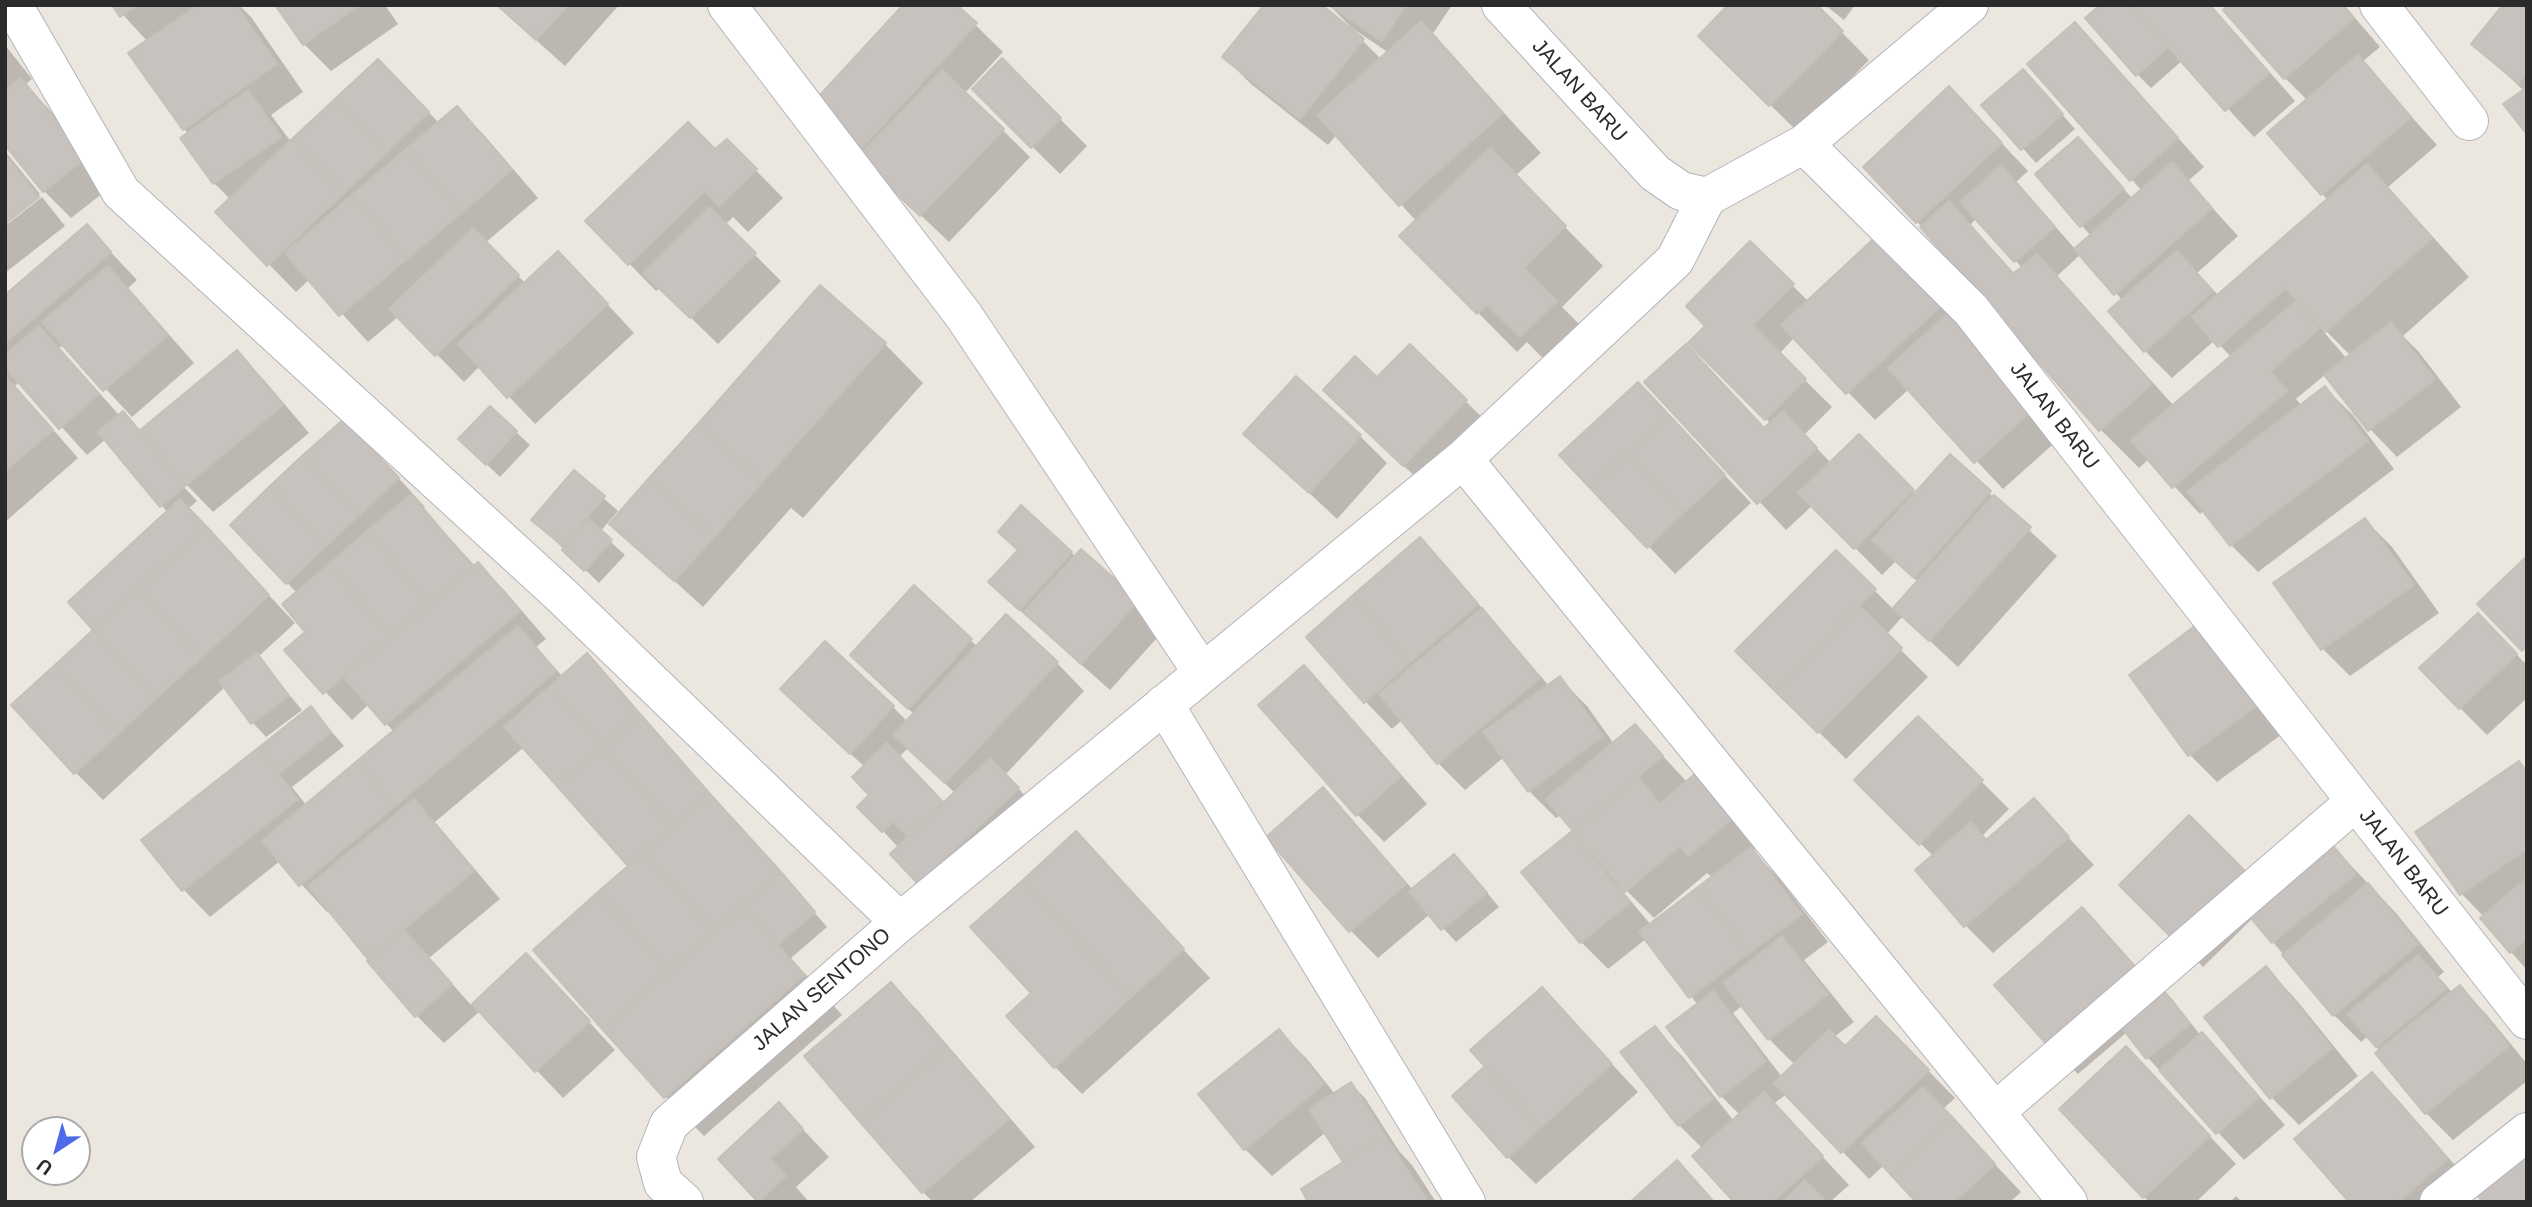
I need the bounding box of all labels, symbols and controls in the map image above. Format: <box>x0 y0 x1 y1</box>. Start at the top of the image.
street label: JALAN BARU <box>1526 34 1632 148</box>
street label: JALAN BARU <box>2004 357 2104 475</box>
street label: JALAN BARU <box>2353 804 2453 922</box>
street label: JALAN SENTONO <box>748 923 896 1057</box>
north arrow <box>21 1116 91 1186</box>
text: U <box>33 1154 56 1179</box>

